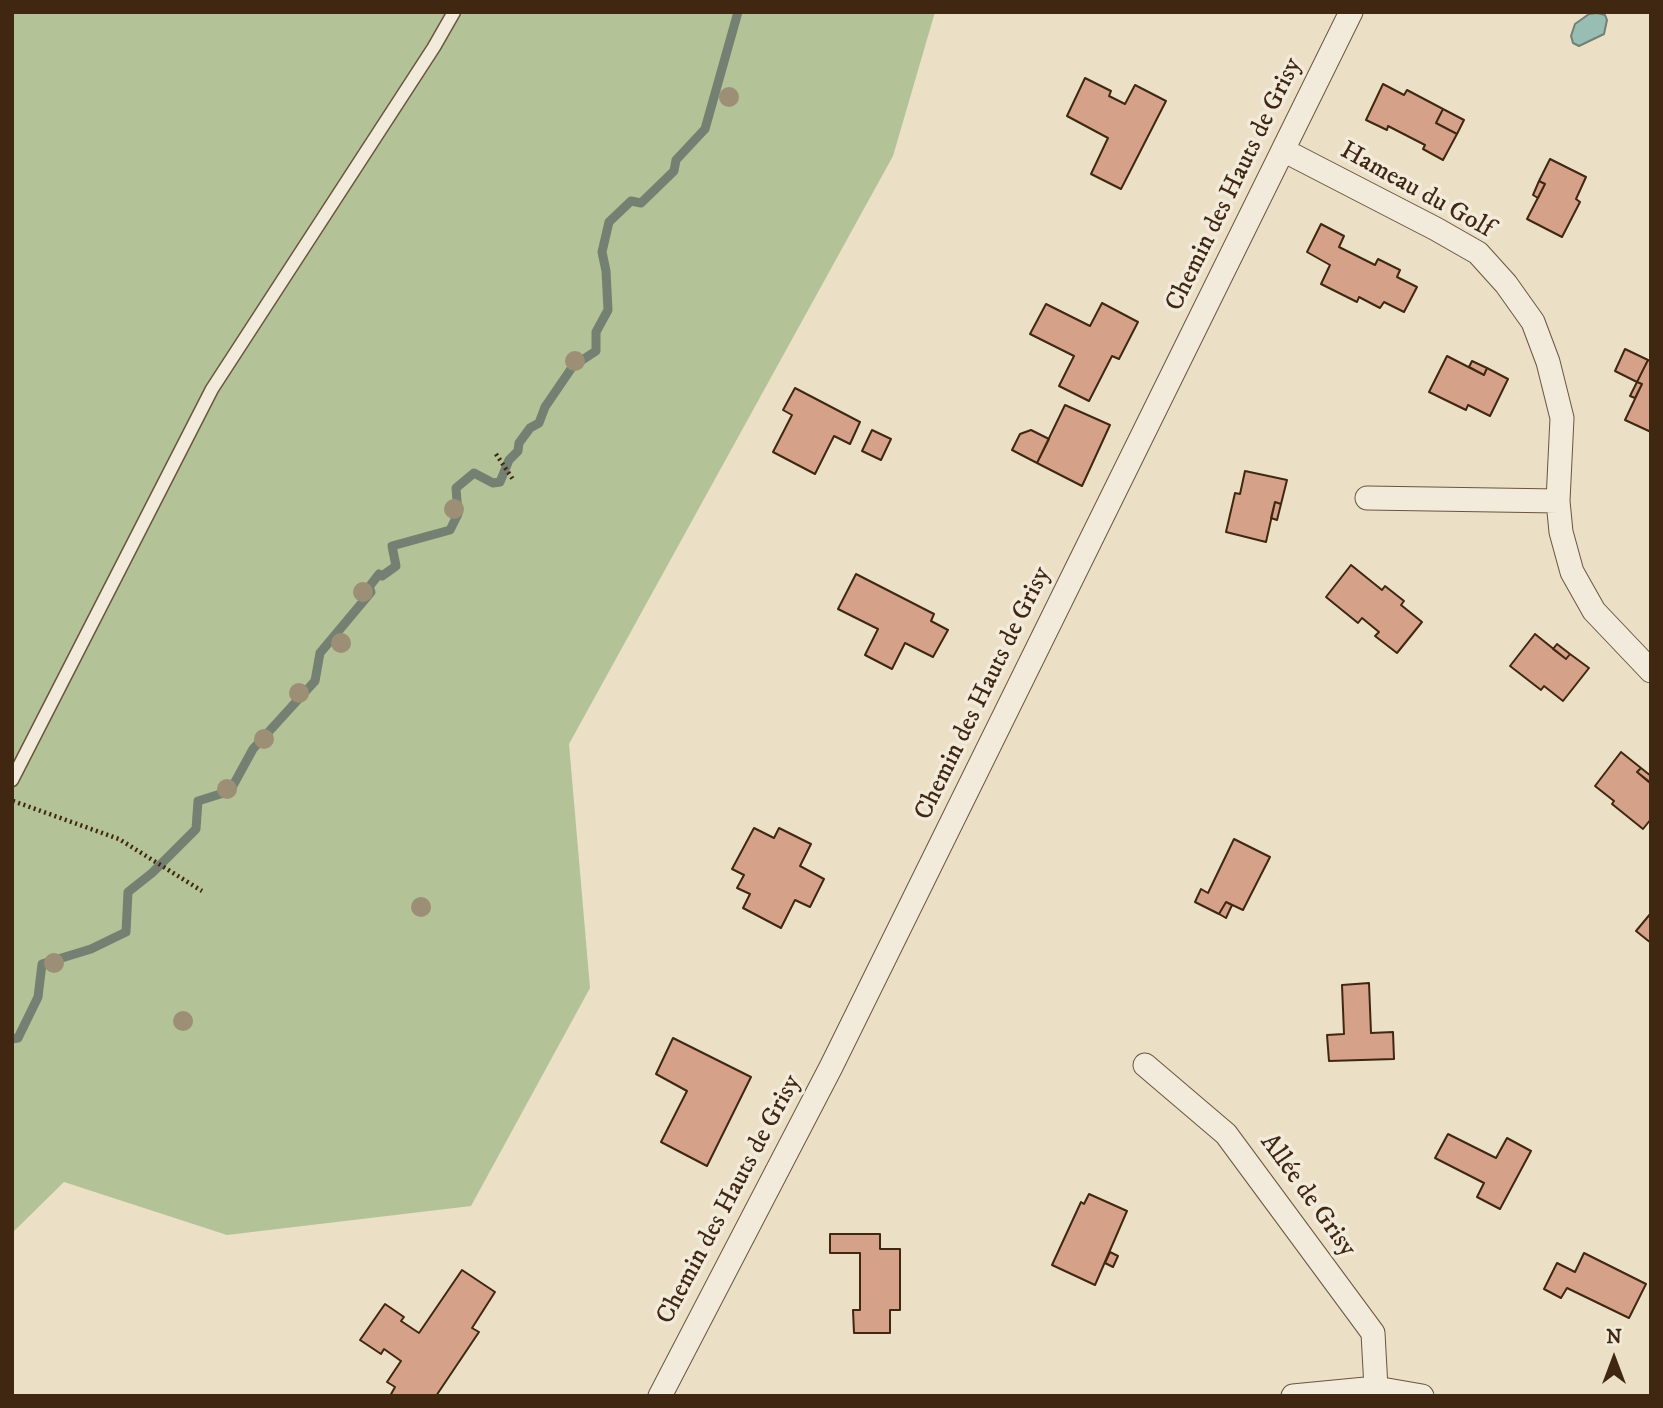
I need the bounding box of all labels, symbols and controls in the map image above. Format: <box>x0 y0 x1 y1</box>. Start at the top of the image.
street label: Chemin des Hauts de Grisy <box>1160 53 1310 317</box>
street label: Hameau du Golf <box>1334 136 1498 246</box>
street label: Chemin des Hauts de Grisy <box>909 562 1059 826</box>
street label: Chemin des Hauts de Grisy <box>651 1070 809 1330</box>
street label: Allée de Grisy <box>1252 1129 1362 1263</box>
north arrow <box>1579 1324 1649 1394</box>
text: N <box>1606 1326 1622 1349</box>

